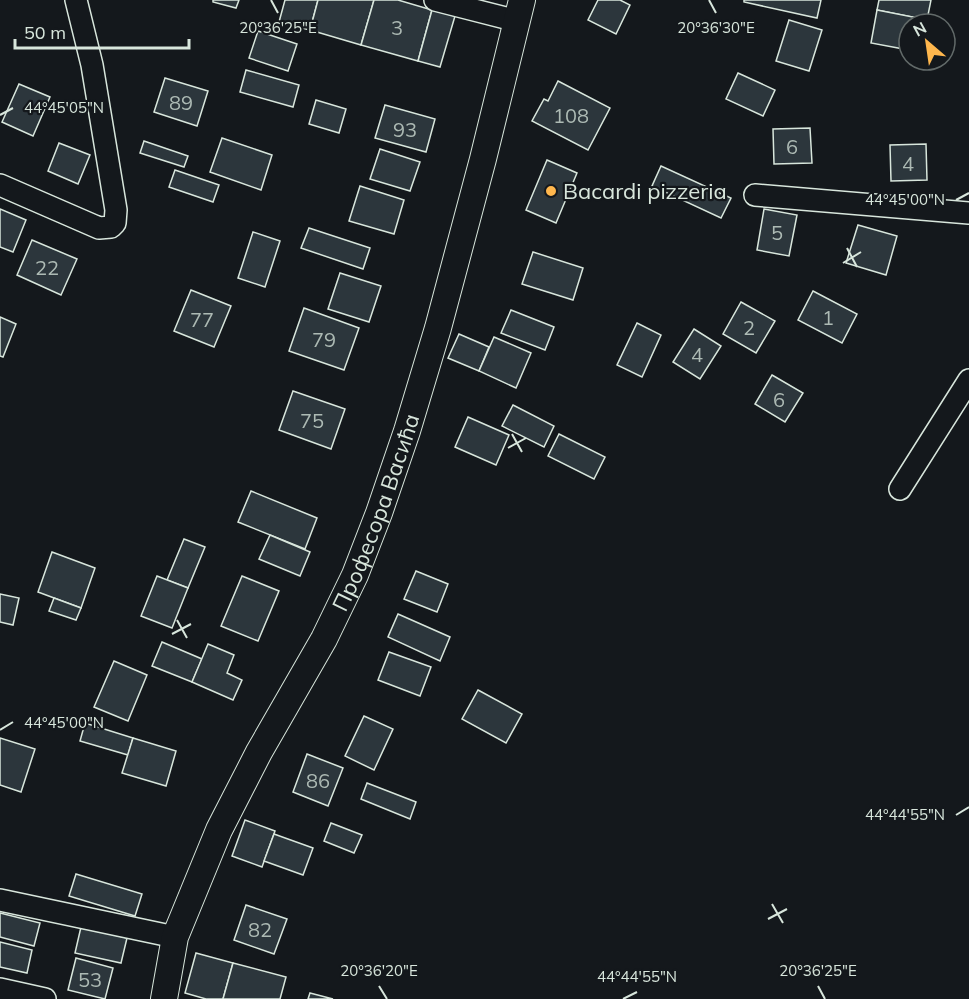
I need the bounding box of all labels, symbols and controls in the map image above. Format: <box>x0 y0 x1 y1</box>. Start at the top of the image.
scale bar <box>15 12 189 50</box>
north arrow <box>897 12 957 72</box>
house number: 3 <box>391 15 403 40</box>
text: N <box>910 17 930 41</box>
text: 20°36'25"E <box>239 18 317 37</box>
text: 20°36'30"E <box>677 18 755 37</box>
text: 50 m <box>24 21 66 44</box>
house number: 89 <box>169 90 193 115</box>
text: 44°45'05"N <box>24 98 104 117</box>
house number: 108 <box>553 103 589 128</box>
house number: 93 <box>393 117 417 142</box>
house number: 6 <box>786 134 798 159</box>
house number: 4 <box>902 151 914 176</box>
place label: Bacardi pizzeria <box>563 177 727 205</box>
marker: Bacardi pizzeria <box>544 184 558 198</box>
text: 44°45'00"N <box>865 190 945 209</box>
house number: 5 <box>771 220 783 245</box>
house number: 22 <box>35 255 59 280</box>
house number: 1 <box>822 305 834 330</box>
house number: 77 <box>190 307 214 332</box>
house number: 2 <box>743 315 755 340</box>
house number: 79 <box>312 327 336 352</box>
house number: 4 <box>691 342 703 367</box>
house number: 6 <box>773 387 785 412</box>
house number: 75 <box>300 408 324 433</box>
street label: Професора Васића <box>326 410 425 616</box>
text: 44°45'00"N <box>24 713 104 732</box>
house number: 86 <box>306 768 330 793</box>
text: 44°44'55"N <box>865 805 945 824</box>
house number: 82 <box>248 917 272 942</box>
text: 20°36'20"E <box>340 961 418 980</box>
text: 20°36'25"E <box>779 961 857 980</box>
house number: 53 <box>78 967 102 992</box>
text: 44°44'55"N <box>597 967 677 986</box>

